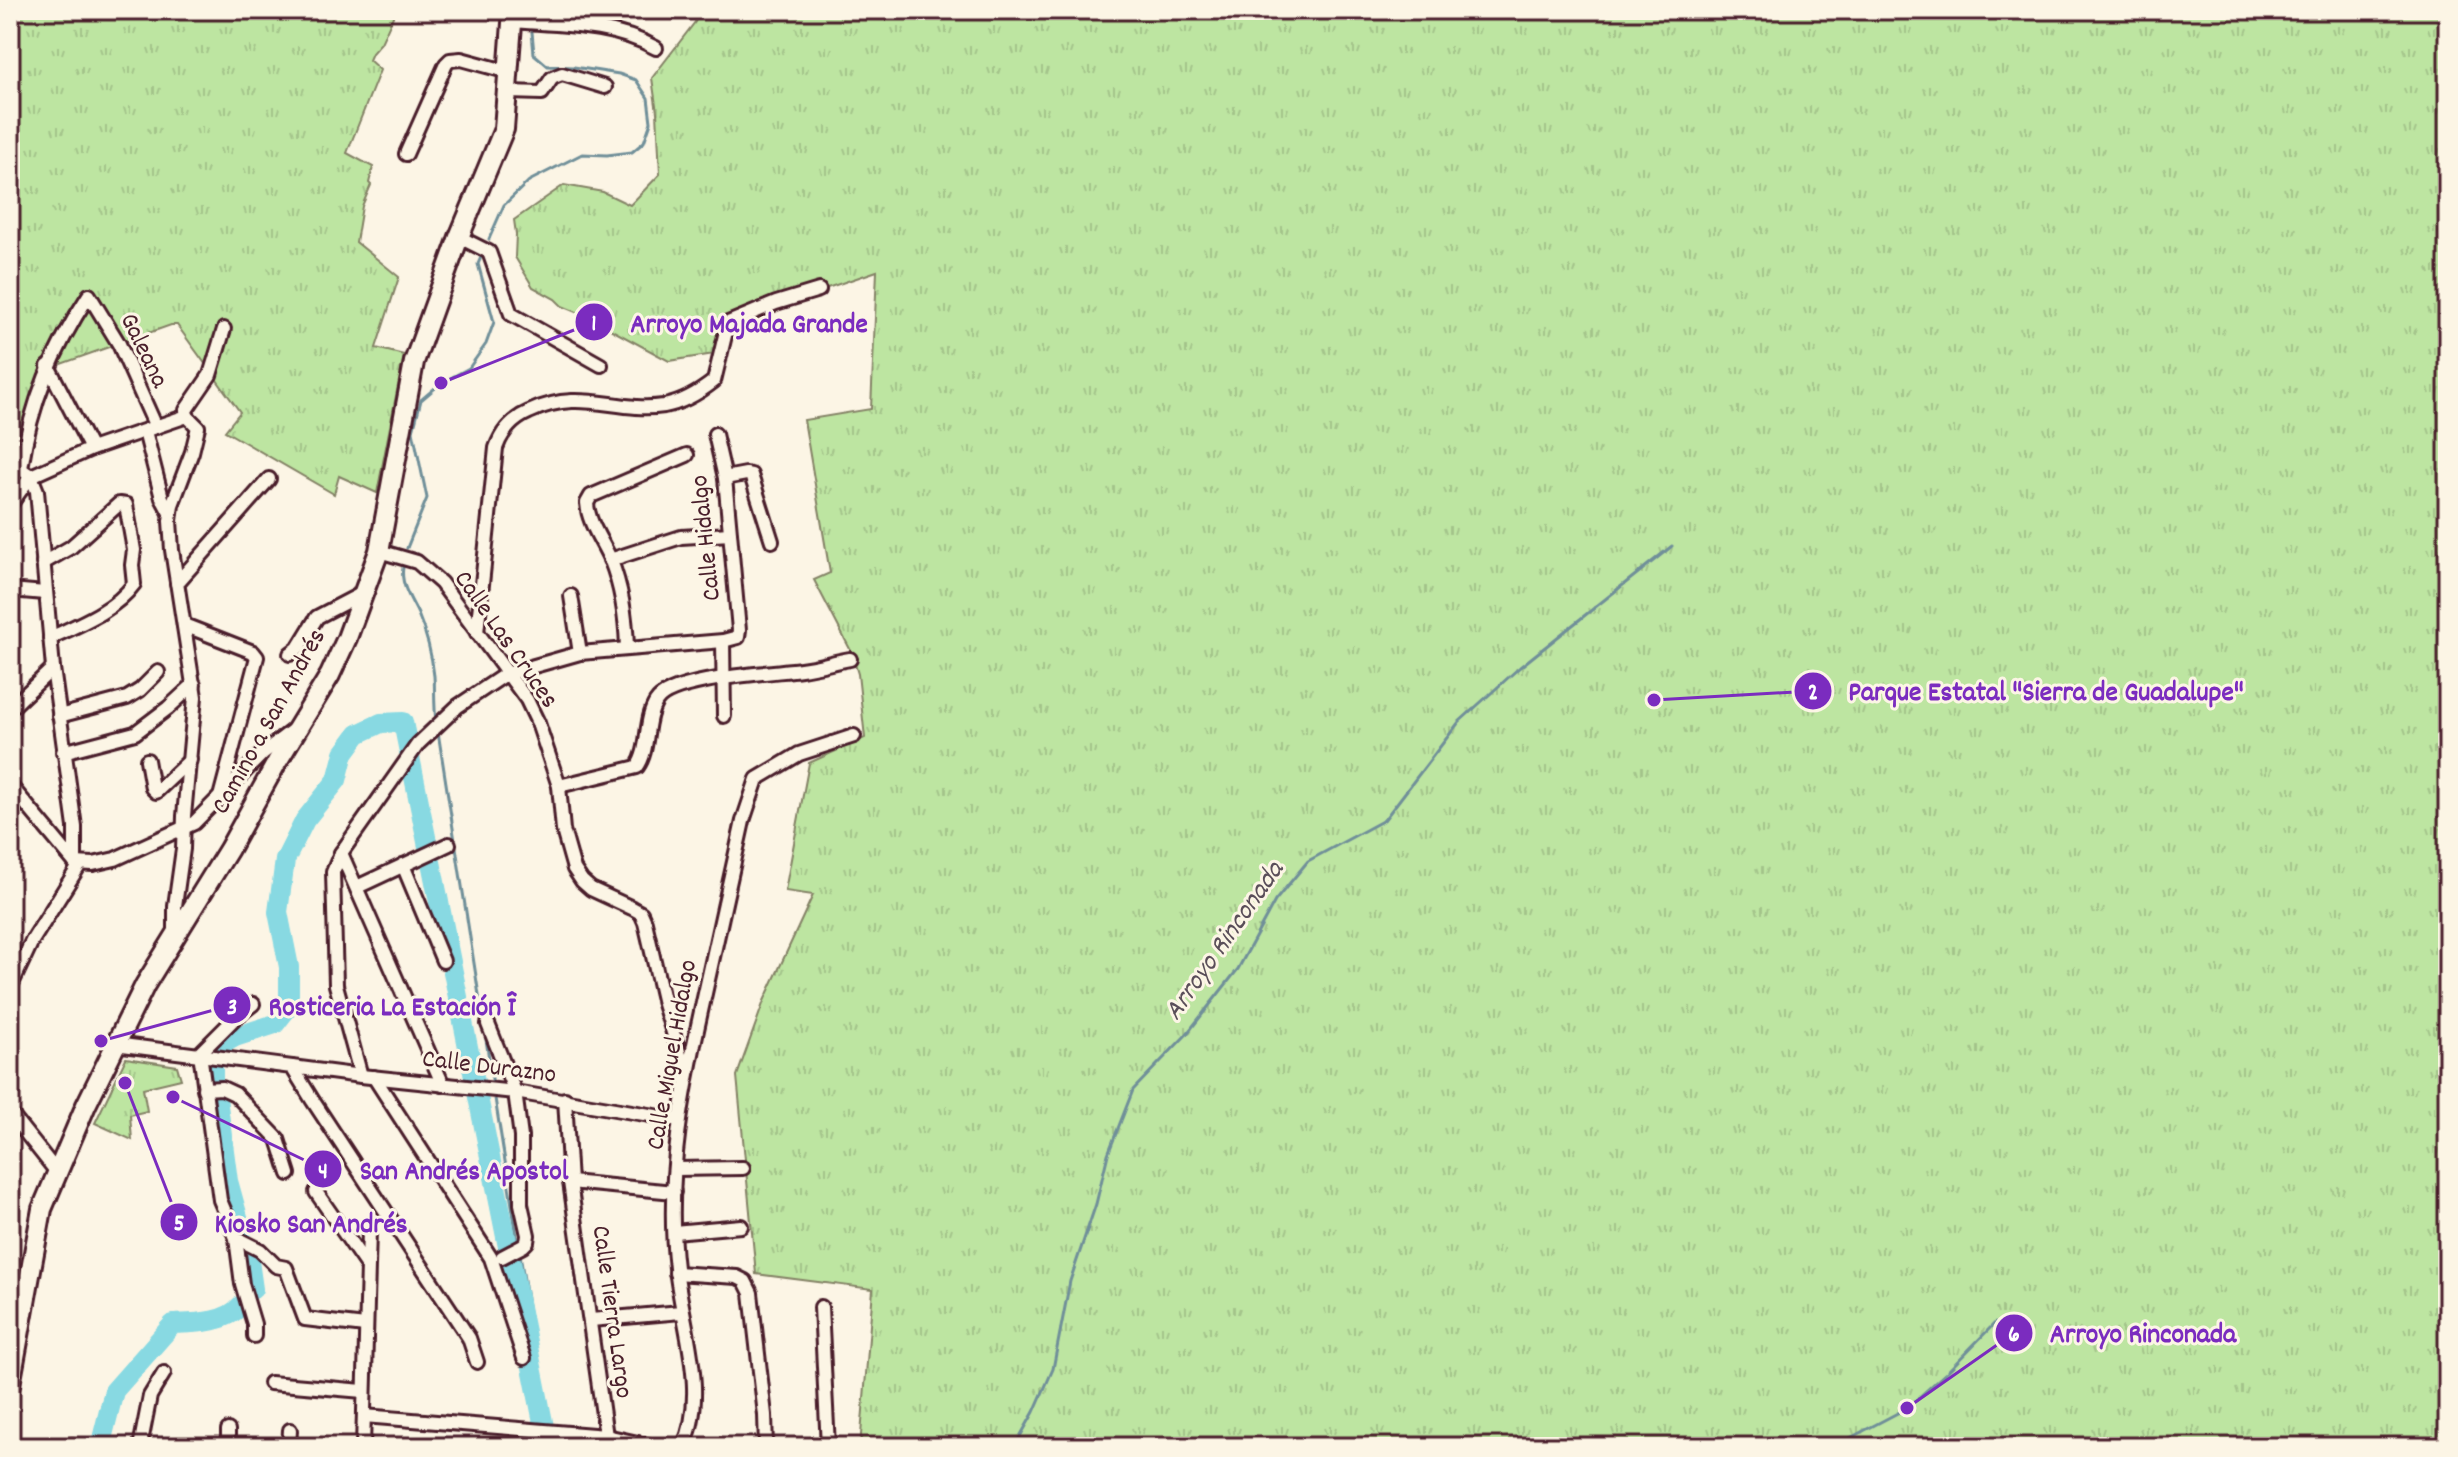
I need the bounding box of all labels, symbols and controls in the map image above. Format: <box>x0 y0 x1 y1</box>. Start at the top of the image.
callout: Arroyo Majada Grande <box>574 296 884 348</box>
street label: Galeana <box>109 307 177 395</box>
text: Arroyo Majada Grande <box>630 307 868 347</box>
text: 1 <box>591 308 597 342</box>
street label: Calle Hidalgo <box>682 473 732 603</box>
street label: Calle Las Cruces <box>444 563 566 717</box>
street label: Camino a San Andrés <box>204 622 336 822</box>
callout: Parque Estatal "Sierra de Guadalupe" <box>1793 665 2260 717</box>
text: Parque Estatal "Sierra de Guadalupe" <box>1848 675 2244 715</box>
text: 2 <box>1808 677 1818 711</box>
water label: Arroyo Rinconada <box>1156 853 1297 1030</box>
street label: Calle Miguel Hidalgo <box>638 957 708 1153</box>
callout: Rosticeria La Estación Î <box>212 979 531 1031</box>
text: Rosticeria La Estación Î <box>269 990 518 1030</box>
text: 3 <box>227 992 237 1026</box>
street label: Calle Durazno <box>420 1041 558 1095</box>
callout: San Andrés Apostol <box>303 1143 584 1195</box>
text: San Andrés Apostol <box>360 1154 569 1194</box>
text: 4 <box>318 1156 328 1190</box>
callout: Kiosko San Andrés <box>159 1196 424 1248</box>
text: Kiosko San Andrés <box>214 1207 408 1247</box>
text: 5 <box>173 1208 185 1242</box>
street label: Calle Tierra Largo <box>581 1223 641 1401</box>
callout: Arroyo Rinconada <box>1994 1307 2253 1359</box>
text: Arroyo Rinconada <box>2050 1317 2237 1357</box>
text: 6 <box>2008 1319 2020 1353</box>

